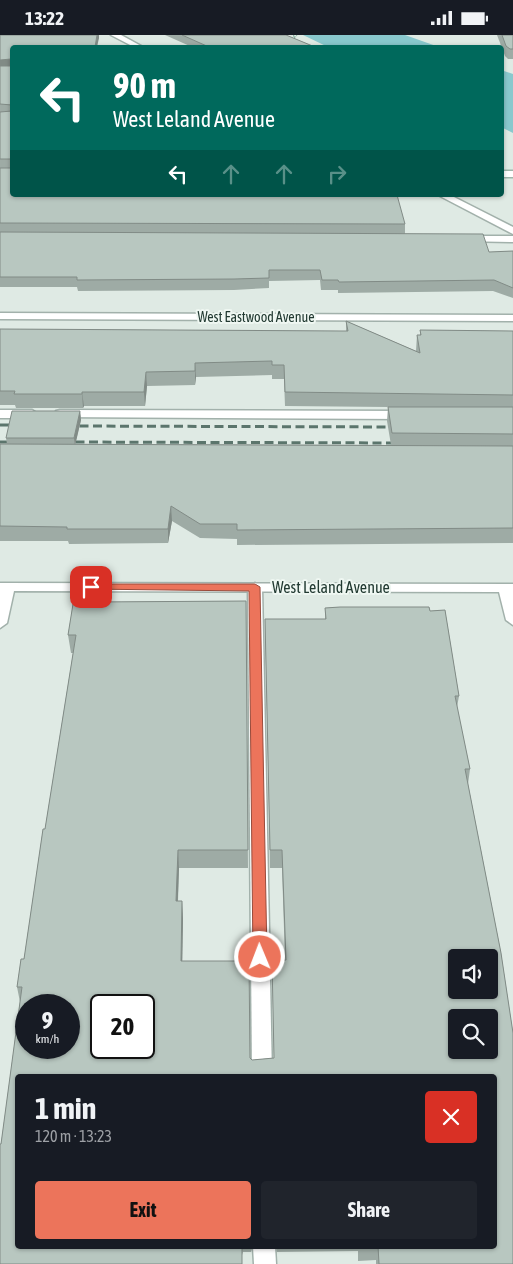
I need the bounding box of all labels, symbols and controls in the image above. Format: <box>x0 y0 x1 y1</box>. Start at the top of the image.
text: 13:22 <box>25 7 64 29</box>
icon: left <box>30 65 95 130</box>
text: 90 m <box>113 65 176 105</box>
text: West Leland Avenue <box>113 106 275 132</box>
icon: left <box>164 160 192 188</box>
icon: ahead <box>217 160 245 188</box>
icon: ahead <box>270 160 298 188</box>
icon: right <box>323 160 351 188</box>
street label: West Eastwood Avenue <box>197 309 315 325</box>
pin <box>70 566 112 608</box>
icon: arrive <box>77 573 105 601</box>
street label: West Leland Avenue <box>272 578 390 596</box>
position arrow <box>233 930 285 982</box>
map controls <box>448 949 498 1059</box>
button: sound <box>448 949 498 999</box>
speed limit sign: 20 <box>90 994 155 1059</box>
text: 9 <box>42 1006 53 1034</box>
button: search <box>448 1009 498 1059</box>
text: km/h <box>36 1032 59 1046</box>
text: 1 min <box>35 1091 96 1125</box>
button: close <box>425 1091 477 1143</box>
text: 120 m · 13:23 <box>35 1127 112 1145</box>
button: Exit <box>35 1181 251 1239</box>
button: Share <box>261 1181 477 1239</box>

